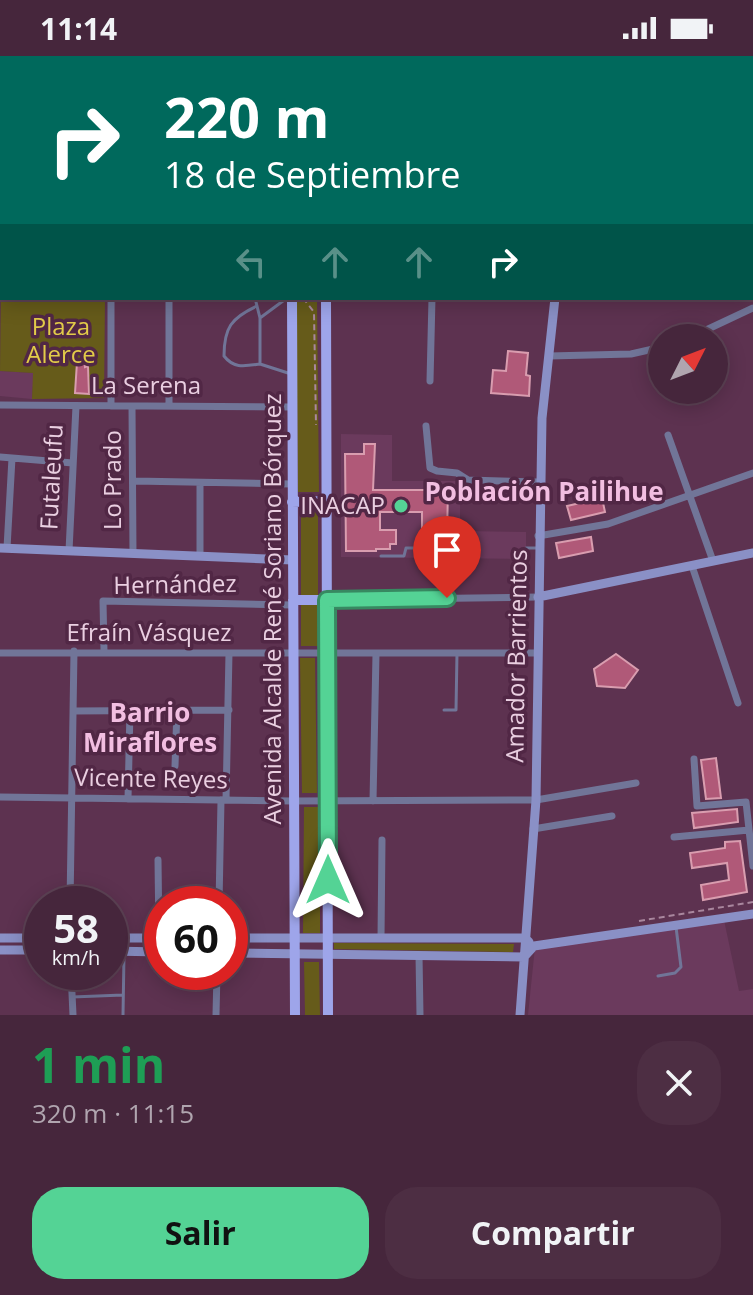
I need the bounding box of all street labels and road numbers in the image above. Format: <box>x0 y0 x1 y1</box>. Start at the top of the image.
street label: La Serena <box>91 368 201 401</box>
street label: Avenida Alcalde René Soriano Bórquez <box>255 394 288 824</box>
street label: Futaleufu <box>31 423 70 531</box>
street label: Lo Prado <box>95 430 128 530</box>
street label: Amador Barrientos <box>497 549 534 763</box>
street label: Hernández <box>113 566 237 601</box>
street label: Efraín Vásquez <box>67 615 231 648</box>
street label: Vicente Reyes <box>74 760 228 795</box>

